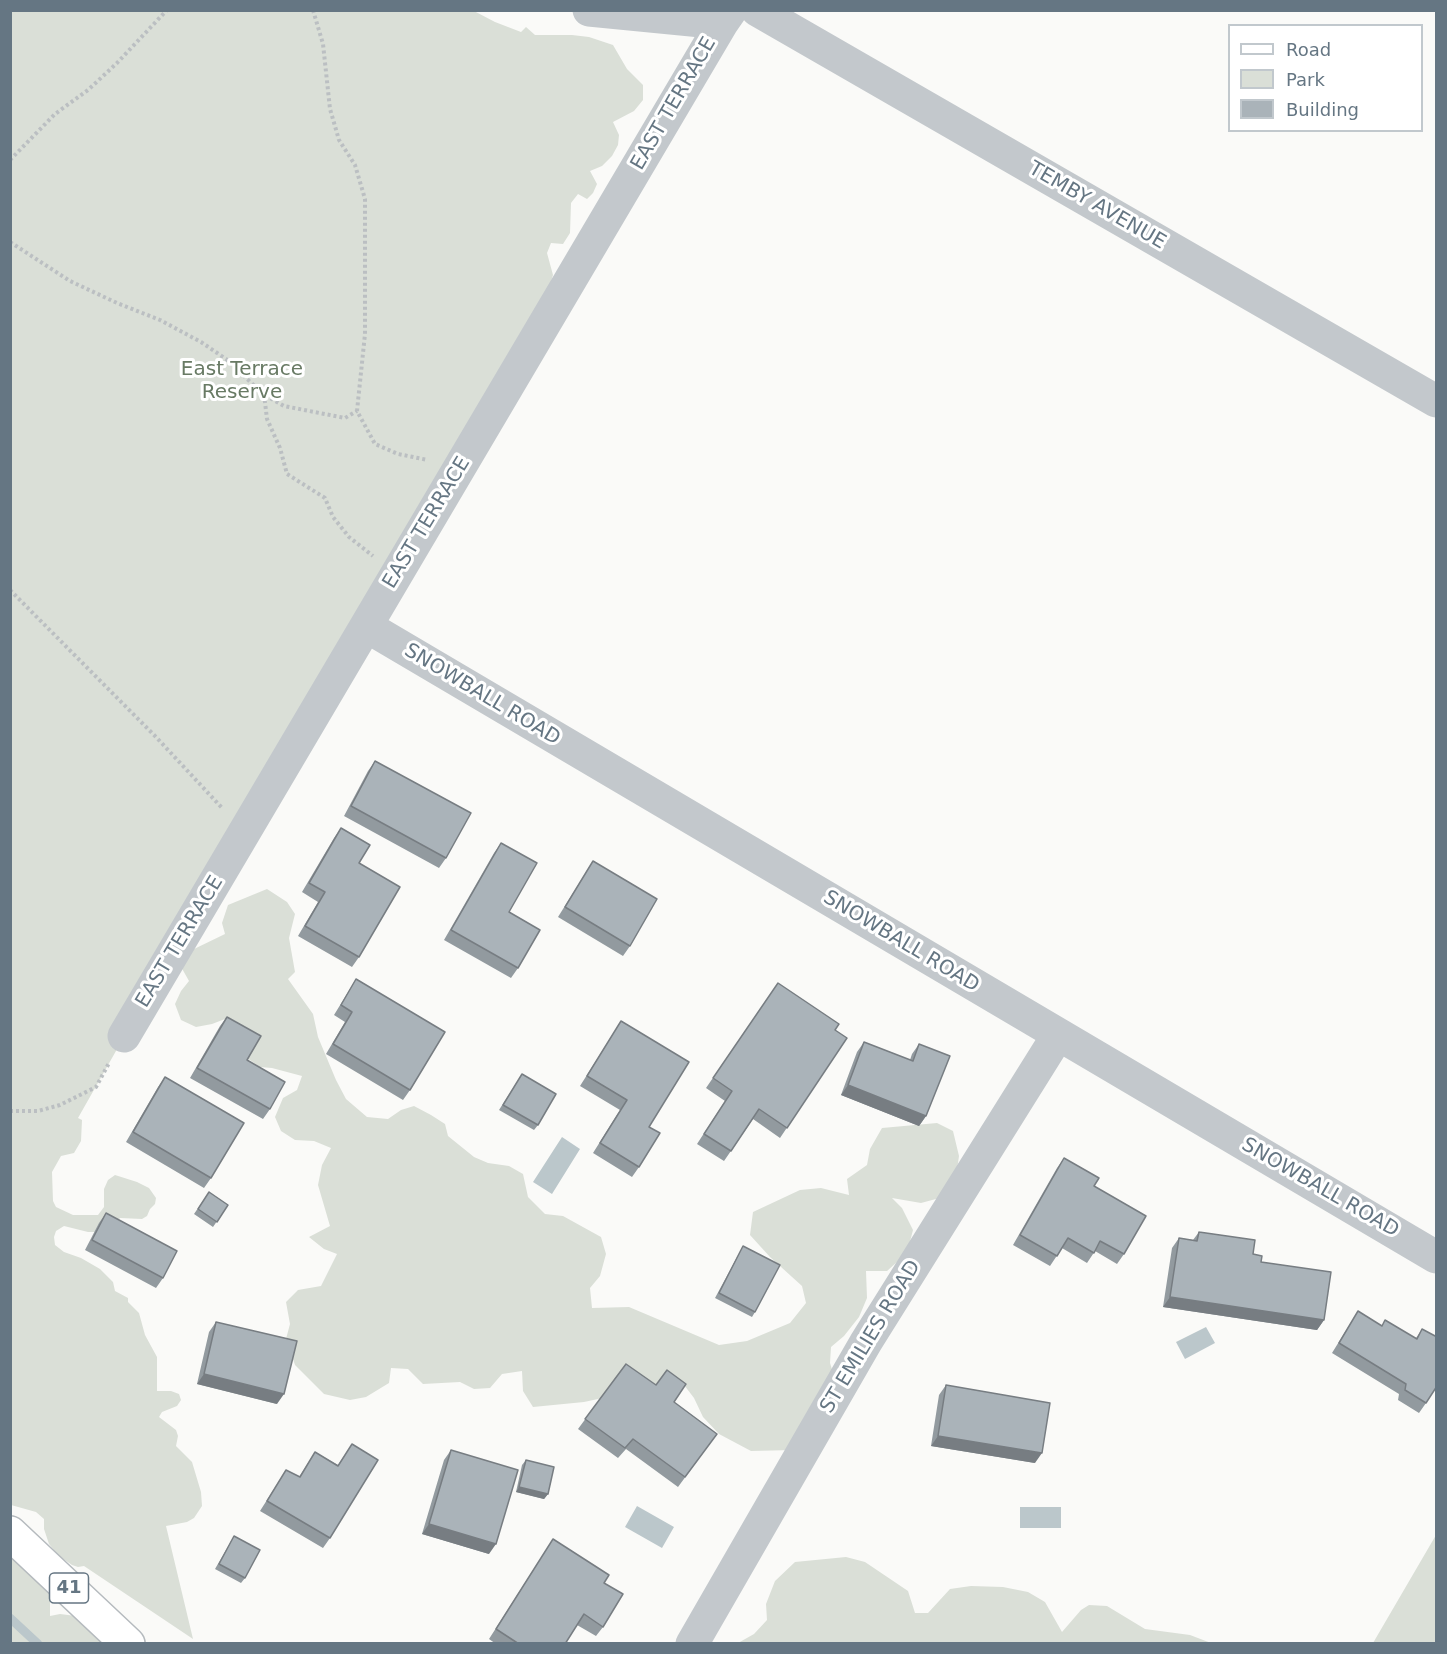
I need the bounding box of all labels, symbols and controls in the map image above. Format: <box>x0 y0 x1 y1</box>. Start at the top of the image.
legend <box>1228 24 1423 132</box>
street label: EAST TERRACE <box>626 33 722 175</box>
text: Road <box>1286 39 1331 60</box>
text: Park <box>1286 69 1325 90</box>
text: Building <box>1286 99 1359 120</box>
street label: TEMBY AVENUE <box>1024 157 1170 255</box>
park label: East Terrace Reserve <box>181 358 303 405</box>
street label: EAST TERRACE <box>378 453 476 593</box>
street label: SNOWBALL ROAD <box>400 639 564 751</box>
street label: EAST TERRACE <box>131 872 229 1012</box>
street label: SNOWBALL ROAD <box>819 886 983 998</box>
street label: SNOWBALL ROAD <box>1237 1133 1403 1243</box>
street label: ST EMILIES ROAD <box>816 1256 926 1418</box>
road number: 41 <box>50 1573 88 1603</box>

